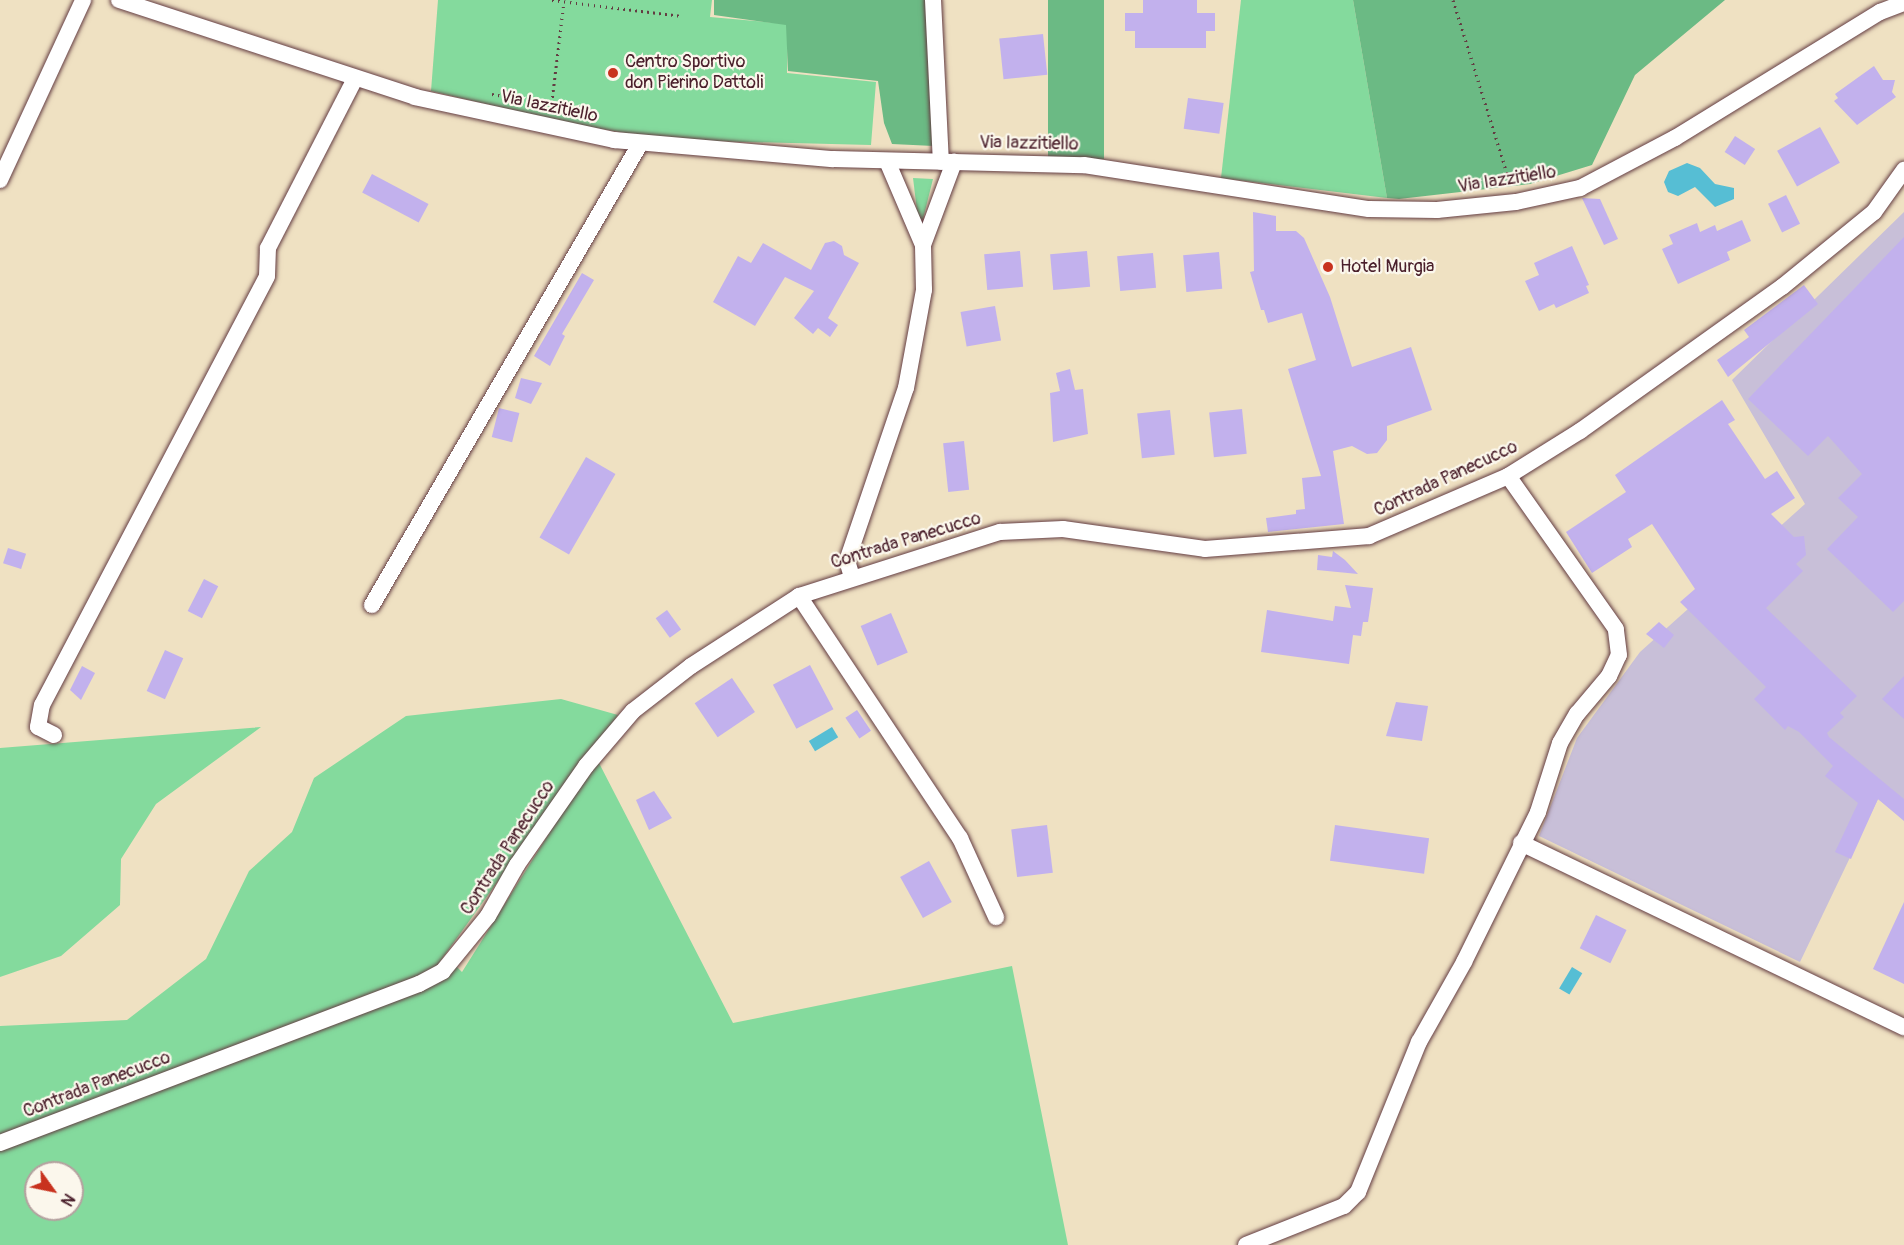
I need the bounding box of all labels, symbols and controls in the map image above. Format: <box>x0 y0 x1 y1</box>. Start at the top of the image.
place label: Centro Sportivo don Pierino Dattoli <box>625 52 763 94</box>
marker: Centro Sportivo don Pierino Dattoli <box>606 66 620 80</box>
street label: Via Iazzitiello <box>498 86 600 128</box>
street label: Via Iazzitiello <box>979 132 1079 156</box>
street label: Via Iazzitiello <box>1456 162 1558 198</box>
place label: Hotel Murgia <box>1340 256 1434 278</box>
marker: Hotel Murgia <box>1321 260 1335 274</box>
street label: Contrada Panecucco <box>1371 436 1521 522</box>
street label: Contrada Panecucco <box>828 508 984 574</box>
street label: Contrada Panecucco <box>456 777 560 919</box>
street label: Contrada Panecucco <box>20 1047 174 1123</box>
north arrow <box>24 1161 84 1221</box>
text: N <box>56 1190 79 1210</box>

